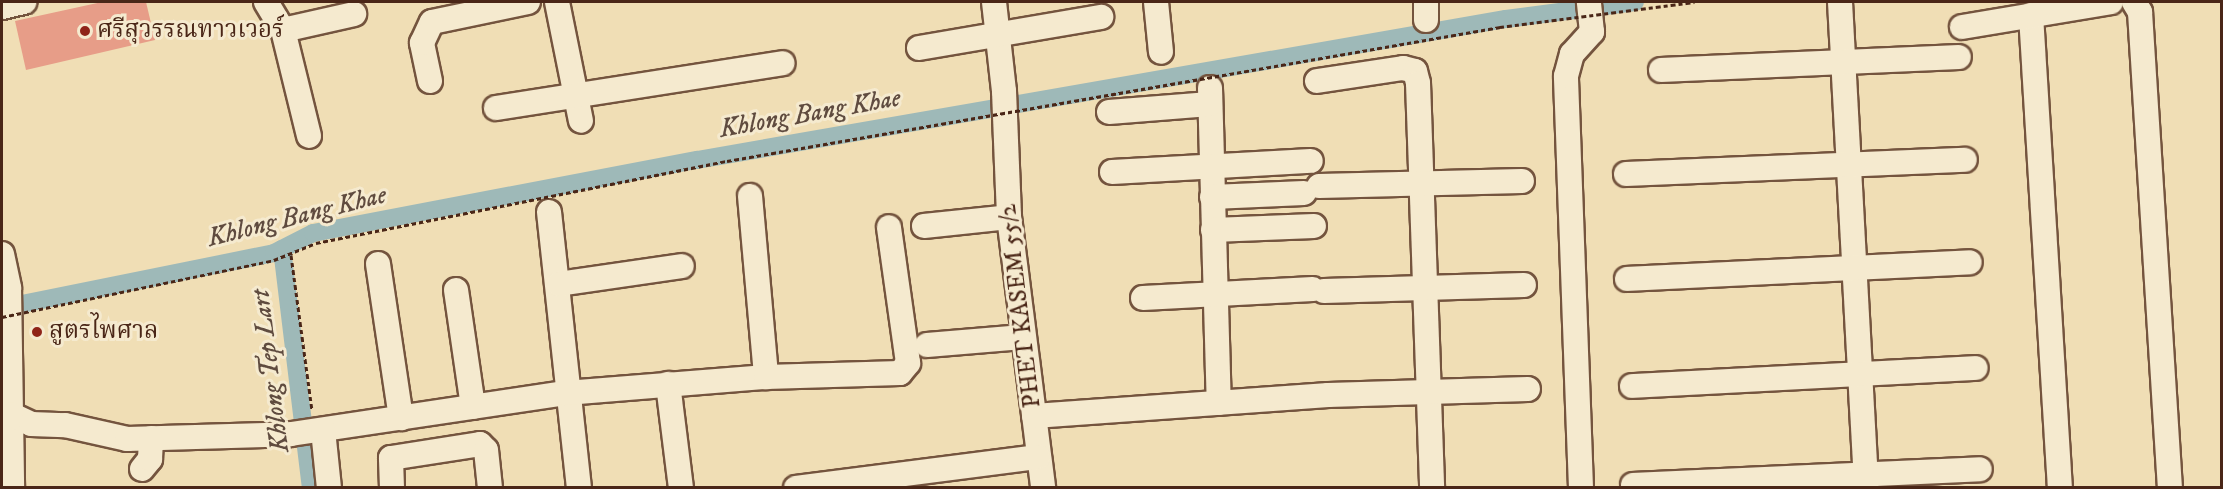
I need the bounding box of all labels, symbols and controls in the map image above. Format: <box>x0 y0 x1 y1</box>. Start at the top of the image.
place label: ศรีสุวรรณทาวเวอร์ <box>97 17 284 45</box>
marker: ศรีสุวรรณทาวเวอร์ <box>78 24 92 38</box>
water label: Khlong Bang Khae <box>717 83 903 145</box>
water label: Khlong Bang Khae <box>204 180 390 254</box>
street label: PHET KASEM 55/2 <box>994 203 1048 409</box>
water label: Khlong Tep Lart <box>246 288 296 454</box>
place label: สูตรไพศาล <box>49 318 158 346</box>
marker: สูตรไพศาล <box>30 325 44 339</box>

